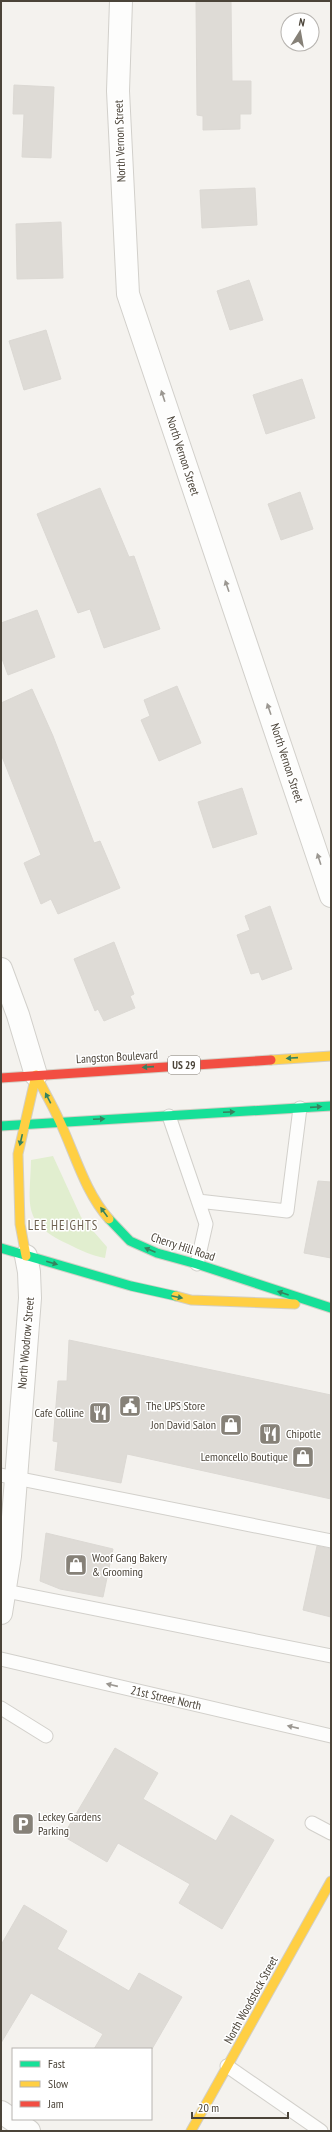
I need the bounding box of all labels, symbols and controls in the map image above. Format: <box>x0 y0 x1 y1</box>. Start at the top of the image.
north arrow <box>280 12 320 52</box>
text: N <box>298 15 306 30</box>
street label: North Vernon Street <box>111 99 128 182</box>
one-way arrow <box>160 390 166 402</box>
street label: North Vernon Street <box>164 414 204 498</box>
one-way arrow <box>224 579 230 591</box>
one-way arrow <box>266 702 272 714</box>
street label: North Vernon Street <box>268 721 308 805</box>
one-way arrow <box>316 852 322 864</box>
street label: Langston Boulevard <box>76 1047 158 1066</box>
one-way arrow <box>286 1055 298 1062</box>
road number: US 29 <box>168 1056 200 1074</box>
one-way arrow <box>142 1064 154 1071</box>
one-way arrow <box>45 1092 52 1104</box>
one-way arrow <box>310 1103 322 1110</box>
one-way arrow <box>223 1109 236 1115</box>
one-way arrow <box>93 1116 105 1123</box>
one-way arrow <box>18 1134 24 1146</box>
one-way arrow <box>100 1207 108 1217</box>
district label: LEE HEIGHTS <box>28 1217 98 1234</box>
street label: Cherry Hill Road <box>149 1229 217 1264</box>
one-way arrow <box>143 1247 155 1253</box>
one-way arrow <box>46 1260 58 1266</box>
one-way arrow <box>277 1290 289 1296</box>
one-way arrow <box>171 1294 183 1300</box>
street label: North Woodrow Street <box>14 1296 37 1389</box>
public building icon: The UPS Store <box>117 1393 143 1419</box>
place label: The UPS Store <box>146 1398 205 1413</box>
restaurant icon: Cafe Colline <box>87 1400 113 1426</box>
place label: Cafe Colline <box>35 1405 84 1420</box>
shop icon: Jon David Salon <box>218 1412 244 1438</box>
place label: Jon David Salon <box>150 1417 216 1432</box>
restaurant icon: Chipotle <box>257 1421 283 1447</box>
place label: Chipotle <box>286 1426 321 1441</box>
shop icon: Lemoncello Boutique <box>290 1444 316 1470</box>
place label: Lemoncello Boutique <box>201 1449 288 1464</box>
place label: Woof Gang Bakery & Grooming <box>92 1550 167 1579</box>
shop icon: Woof Gang Bakery & Grooming <box>63 1552 89 1578</box>
one-way arrow <box>106 1682 118 1688</box>
street label: 21st Street North <box>129 1682 203 1713</box>
one-way arrow <box>287 1723 299 1729</box>
place label: Leckey Gardens Parking <box>38 1809 101 1838</box>
parking icon: Leckey Gardens Parking <box>10 1811 36 1837</box>
street label: North Woodstock Street <box>220 1953 281 2046</box>
legend <box>12 2048 152 2120</box>
text: Fast <box>48 2056 66 2071</box>
text: Slow <box>48 2076 69 2091</box>
scale bar <box>192 2094 288 2120</box>
text: Jam <box>47 2096 64 2111</box>
text: 20 m <box>198 2100 219 2115</box>

